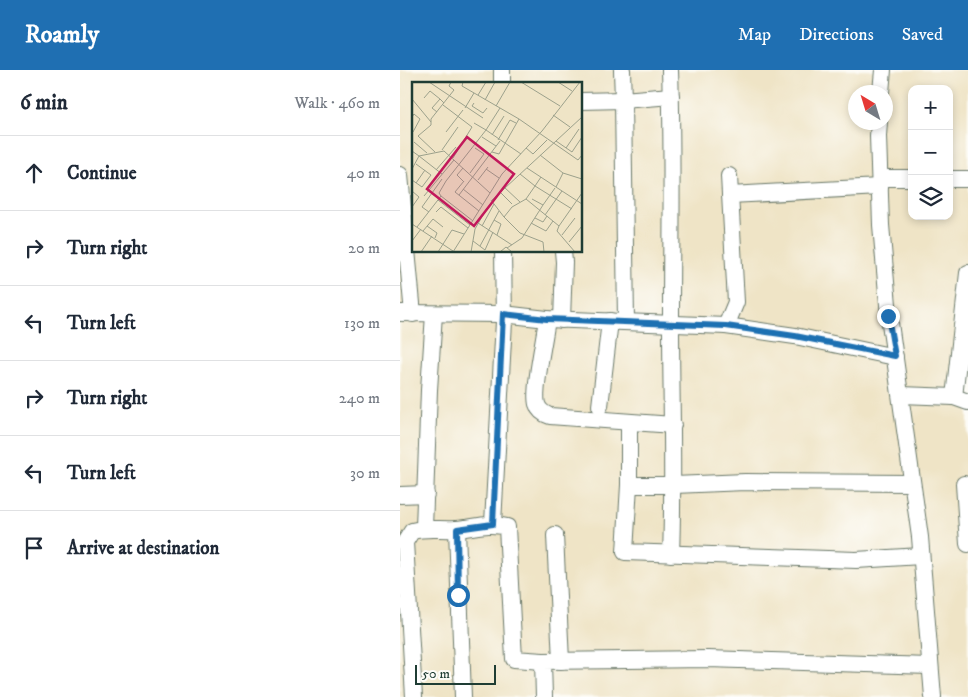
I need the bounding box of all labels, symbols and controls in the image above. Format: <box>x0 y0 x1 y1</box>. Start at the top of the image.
text: Roamly <box>25 20 99 50</box>
text: Map <box>738 24 771 46</box>
text: Directions <box>799 24 874 46</box>
text: Saved <box>902 24 943 46</box>
inset map <box>412 82 582 252</box>
north arrow <box>848 85 893 130</box>
map controls <box>908 85 953 220</box>
button: + <box>908 85 953 130</box>
text: 6 min <box>20 90 68 116</box>
text: Walk · 460 m <box>294 93 380 113</box>
button: − <box>908 130 953 175</box>
icon: ahead <box>20 159 48 187</box>
text: Continue <box>67 162 137 185</box>
text: 40 m <box>347 163 380 183</box>
button: layers <box>908 175 953 220</box>
icon: right <box>20 234 48 262</box>
text: Turn right <box>67 237 147 260</box>
text: 20 m <box>348 238 380 258</box>
route end <box>877 305 900 328</box>
icon: left <box>20 309 48 337</box>
text: Turn left <box>67 312 136 335</box>
text: 130 m <box>344 313 380 333</box>
icon: right <box>20 384 48 412</box>
text: Turn right <box>67 387 147 410</box>
text: 240 m <box>339 388 380 408</box>
icon: left <box>20 459 48 487</box>
text: Turn left <box>67 462 136 485</box>
text: 30 m <box>350 463 380 483</box>
icon: arrive <box>20 534 48 562</box>
text: Arrive at destination <box>67 537 219 560</box>
route start <box>447 584 470 607</box>
scale bar <box>415 662 496 685</box>
text: 50 m <box>422 665 450 683</box>

